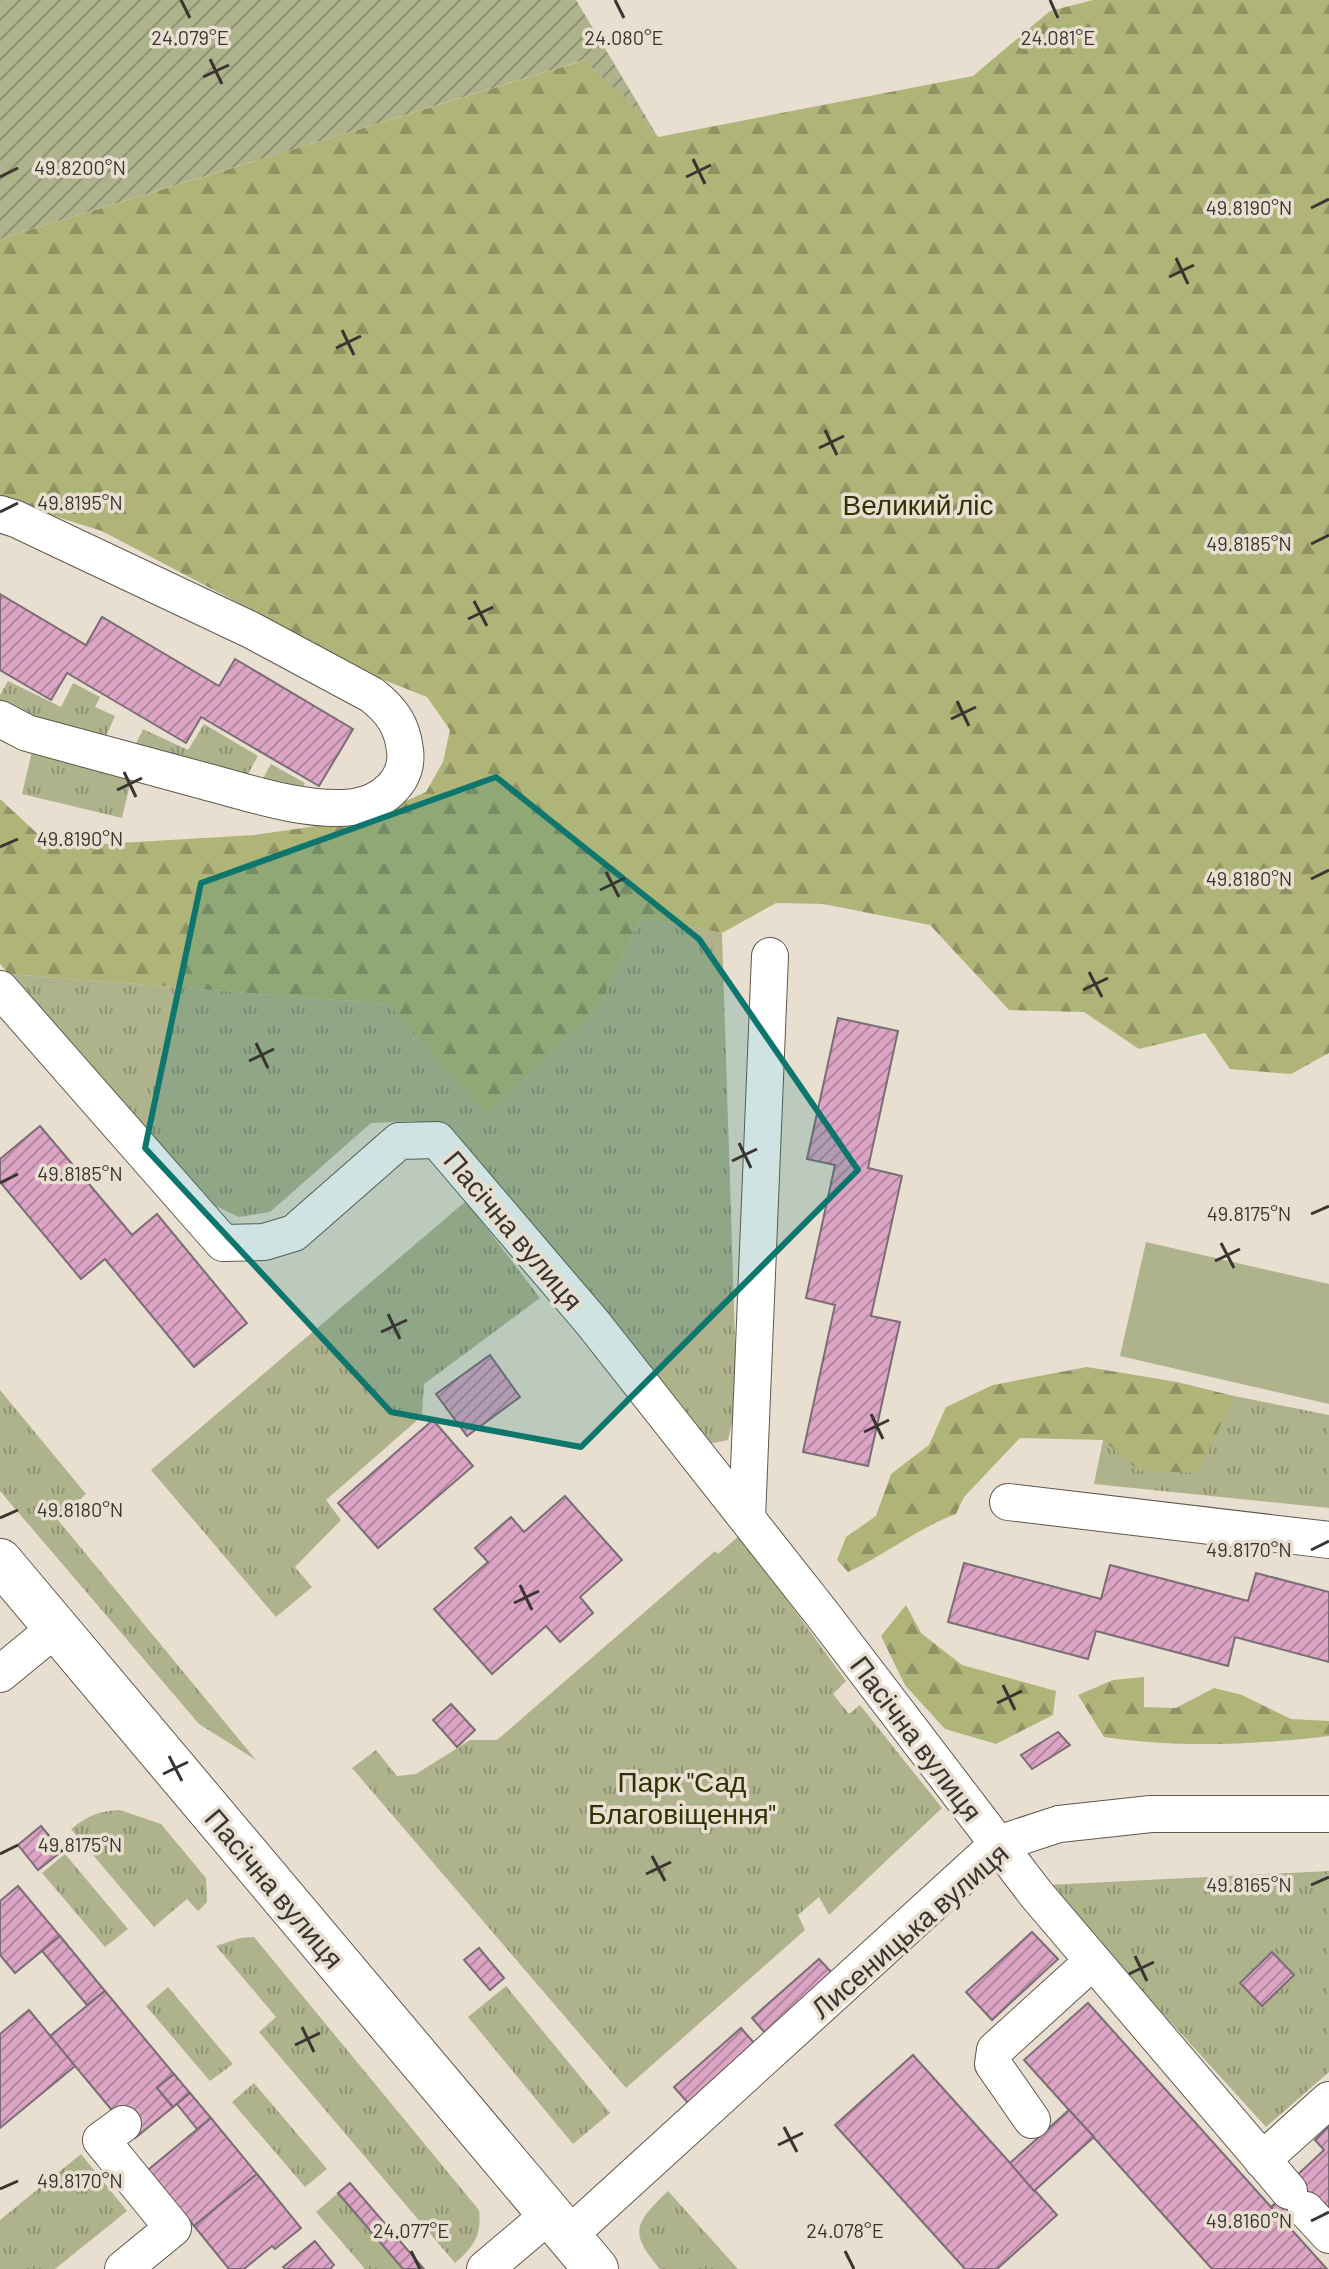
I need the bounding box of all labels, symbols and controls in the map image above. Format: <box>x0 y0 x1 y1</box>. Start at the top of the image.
text: 24.079°E <box>151 25 229 49</box>
text: 24.080°E <box>584 25 664 49</box>
text: 24.081°E <box>1021 25 1095 49</box>
text: 49.8200°N <box>34 155 126 179</box>
text: 49.8190°N <box>1206 195 1292 219</box>
park label: Великий ліс <box>843 487 994 521</box>
text: 49.8195°N <box>37 490 123 514</box>
text: 49.8185°N <box>1206 531 1292 555</box>
text: 49.8190°N <box>37 826 123 850</box>
text: 49.8180°N <box>1206 866 1292 890</box>
street label: Пасічна вулиця <box>437 1143 591 1317</box>
text: 49.8185°N <box>37 1161 123 1185</box>
text: 49.8175°N <box>1207 1201 1291 1225</box>
text: 49.8180°N <box>37 1497 123 1521</box>
text: 49.8170°N <box>1206 1537 1292 1561</box>
street label: Пасічна вулиця <box>844 1649 990 1827</box>
park label: Парк "Сад Благовіщення" <box>588 1764 776 1830</box>
street label: Пасічна вулиця <box>198 1801 352 1975</box>
text: 49.8175°N <box>38 1832 122 1856</box>
street label: Лисеницька вулиця <box>803 1835 1015 2025</box>
text: 49.8165°N <box>1206 1872 1292 1896</box>
text: 49.8170°N <box>37 2168 123 2192</box>
text: 49.8160°N <box>1206 2208 1292 2232</box>
text: 24.077°E <box>373 2218 449 2242</box>
text: 24.078°E <box>806 2218 884 2242</box>

